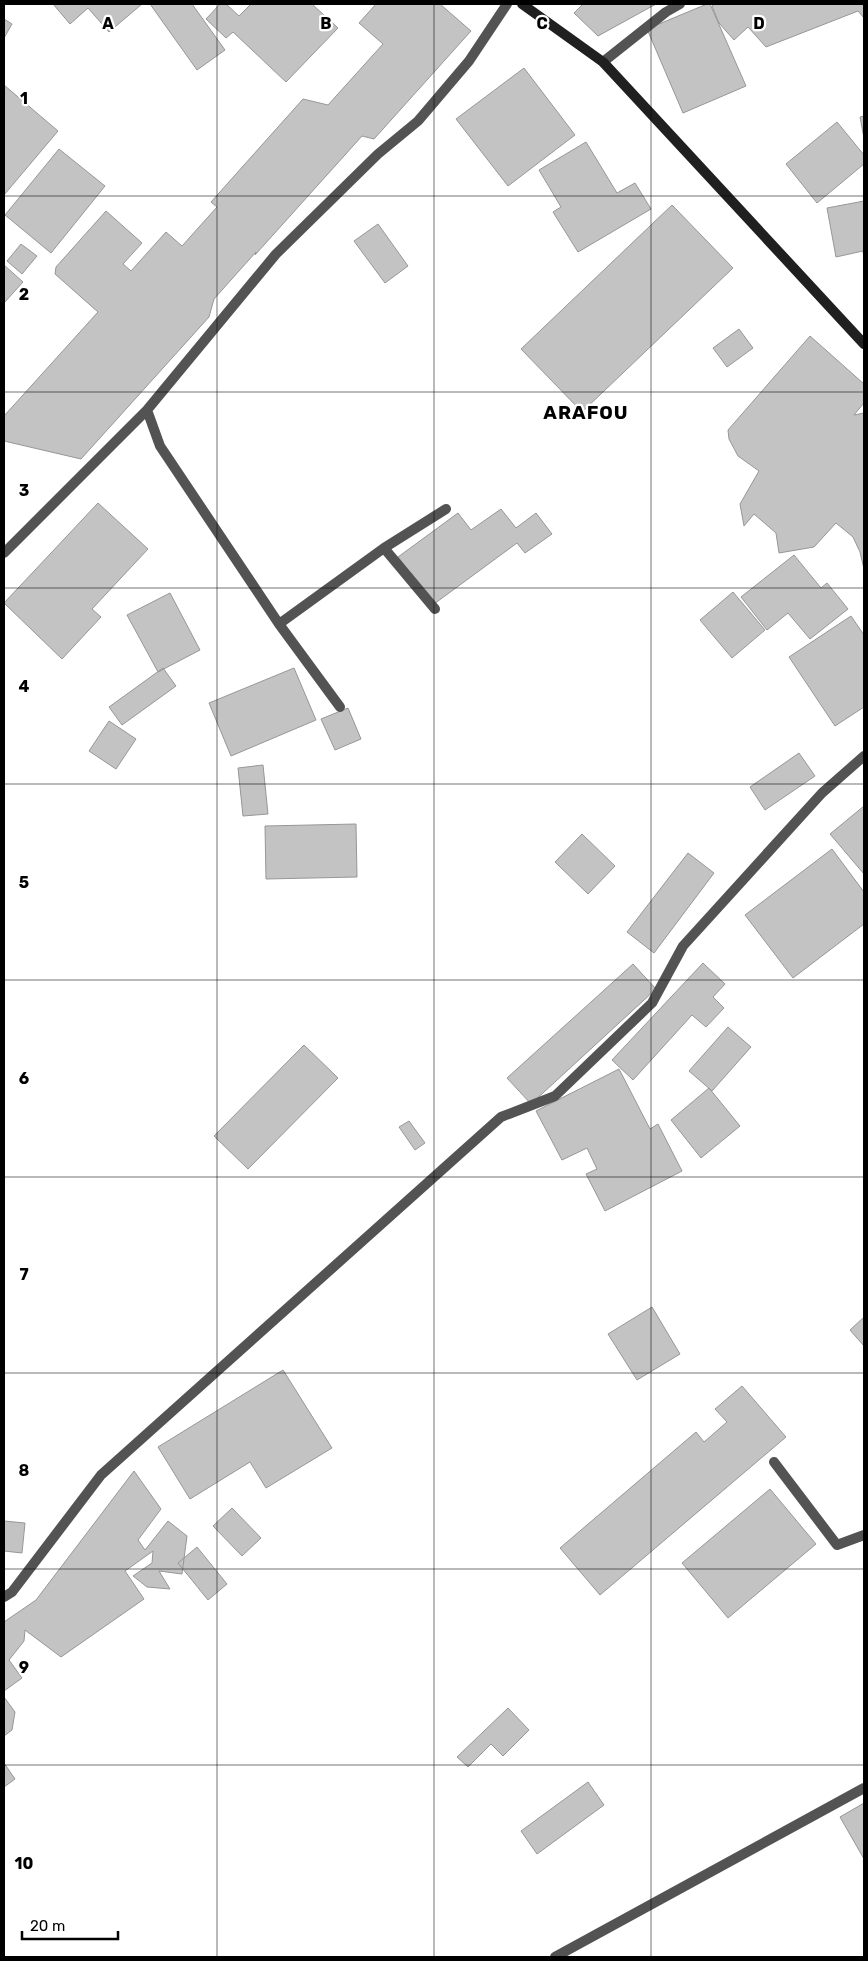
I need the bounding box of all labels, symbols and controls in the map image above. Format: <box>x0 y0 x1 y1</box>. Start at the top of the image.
text: A <box>102 14 114 33</box>
text: B <box>320 14 332 33</box>
text: C <box>536 14 548 33</box>
text: D <box>753 14 765 33</box>
text: 1 <box>20 89 28 108</box>
text: 2 <box>19 285 29 304</box>
district label: ARAFOU <box>543 401 629 424</box>
text: 3 <box>19 481 29 500</box>
text: 4 <box>19 677 30 696</box>
text: 5 <box>19 873 29 892</box>
text: 6 <box>19 1069 29 1088</box>
text: 7 <box>19 1265 29 1284</box>
text: 8 <box>19 1461 30 1480</box>
text: 9 <box>19 1658 29 1677</box>
text: 10 <box>15 1854 34 1873</box>
scale bar <box>22 1908 119 1940</box>
text: 20 m <box>30 1917 65 1935</box>

